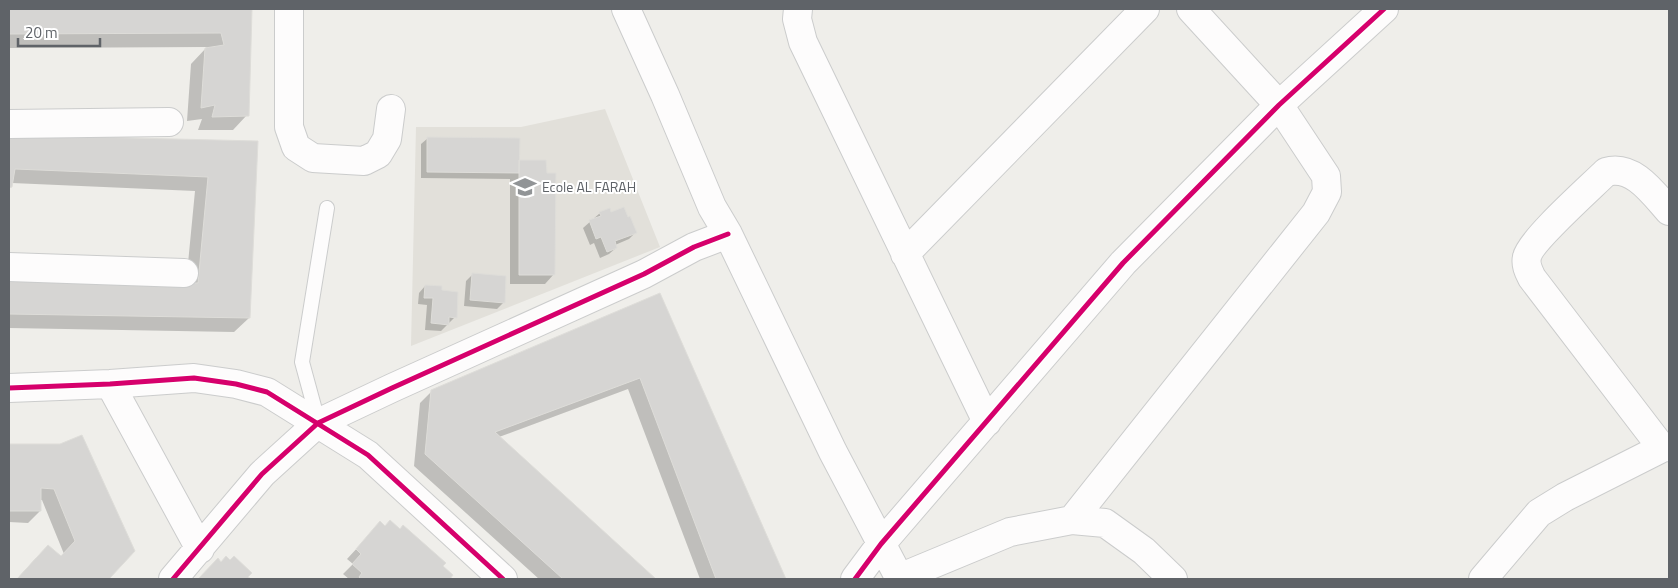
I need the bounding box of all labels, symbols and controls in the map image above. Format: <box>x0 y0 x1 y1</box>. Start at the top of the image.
scale bar <box>18 15 100 47</box>
text: 20 m <box>25 21 58 44</box>
school or university icon: Ecole AL FARAH <box>512 174 538 200</box>
place label: Ecole AL FARAH <box>542 176 636 197</box>

